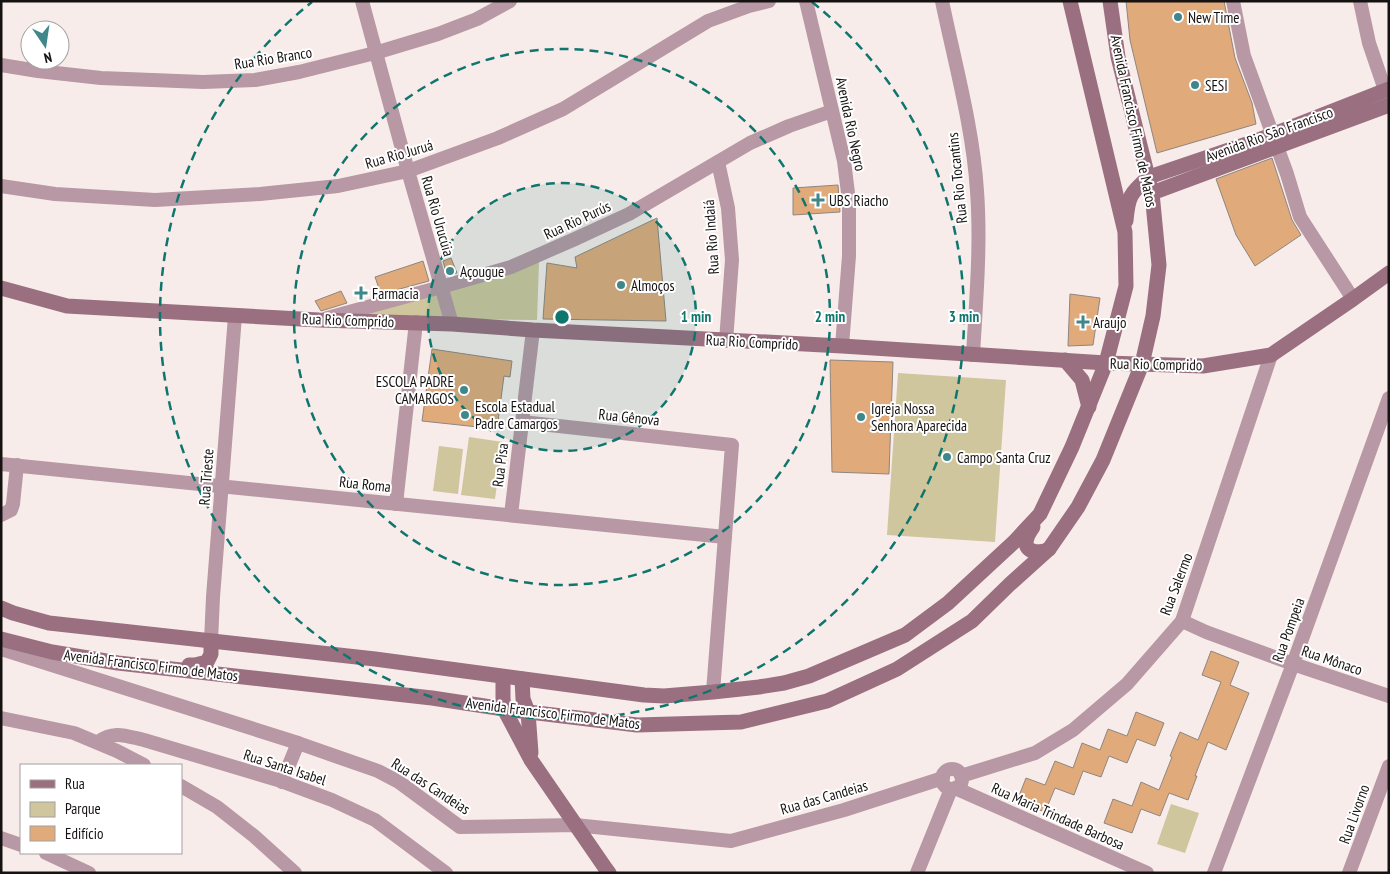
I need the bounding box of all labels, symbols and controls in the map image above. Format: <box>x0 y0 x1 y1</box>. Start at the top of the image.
place label: New Time <box>1188 8 1239 27</box>
marker: New Time <box>1172 11 1184 23</box>
north arrow <box>20 20 70 70</box>
street label: Avenida Francisco Firmo de Matos <box>1106 33 1162 209</box>
street label: Rua Rio Branco <box>233 42 313 74</box>
text: N <box>42 48 54 67</box>
street label: Avenida Rio Negro <box>832 75 870 173</box>
place label: SESI <box>1205 76 1228 95</box>
marker: SESI <box>1189 79 1201 91</box>
street label: Avenida Rio São Francisco <box>1203 102 1335 166</box>
street label: Rua Rio Tocantins <box>943 132 971 224</box>
street label: Rua Rio Juruá <box>363 135 435 173</box>
street label: Rua Rio Urucúia <box>417 174 459 258</box>
place label: UBS Riacho <box>829 191 888 210</box>
marker: UBS Riacho <box>811 193 825 207</box>
street label: Rua Rio Purús <box>541 196 613 244</box>
street label: Rua Rio Indaiá <box>699 199 723 275</box>
place label: Açougue <box>460 262 504 281</box>
marker: Açougue <box>444 265 456 277</box>
place label: Almoços <box>631 276 674 295</box>
marker: Almoços <box>615 279 627 291</box>
place label: Farmacia <box>372 284 419 303</box>
marker: Farmacia <box>354 286 368 300</box>
text: 1 min <box>681 307 711 326</box>
text: 2 min <box>815 307 845 326</box>
text: 3 min <box>949 307 979 326</box>
centre of rings <box>553 308 571 326</box>
street label: Rua Rio Comprido <box>301 309 395 331</box>
place label: Araujo <box>1093 313 1126 332</box>
marker: Araujo <box>1077 316 1089 328</box>
street label: Rua Rio Comprido <box>705 330 799 354</box>
street label: Rua Rio Comprido <box>1110 354 1202 374</box>
place label: ESCOLA PADRE CAMARGOS <box>376 372 454 408</box>
marker: ESCOLA PADRE CAMARGOS <box>458 384 470 396</box>
place label: Escola Estadual Padre Camargos <box>475 397 558 433</box>
place label: Igreja Nossa Senhora Aparecida <box>871 399 967 435</box>
street label: Rua Gênova <box>598 404 660 430</box>
marker: Escola Estadual Padre Camargos <box>459 409 471 421</box>
marker: Igreja Nossa Senhora Aparecida <box>855 411 867 423</box>
street label: Rua Pisa <box>488 442 512 488</box>
street label: Rua Trieste <box>195 448 217 506</box>
place label: Campo Santa Cruz <box>957 448 1051 467</box>
marker: Campo Santa Cruz <box>941 451 953 463</box>
street label: Rua Roma <box>338 472 392 496</box>
street label: Rua Salermo <box>1155 550 1197 618</box>
street label: Rua Pompeia <box>1268 595 1308 665</box>
street label: Rua Mônaco <box>1299 641 1365 679</box>
street label: Avenida Francisco Firmo de Matos <box>63 645 239 685</box>
street label: Avenida Francisco Firmo de Matos <box>465 693 641 733</box>
street label: Rua Santa Isabel <box>241 745 329 789</box>
street label: Rua das Candeias <box>388 754 474 818</box>
legend <box>20 764 182 854</box>
text: Rua <box>65 774 85 793</box>
street label: Rua das Candeias <box>778 775 870 819</box>
street label: Rua Maria Trindade Barbosa <box>989 778 1127 854</box>
street label: Rua Livorno <box>1334 782 1374 846</box>
text: Parque <box>65 799 101 818</box>
text: Edifício <box>65 824 103 843</box>

